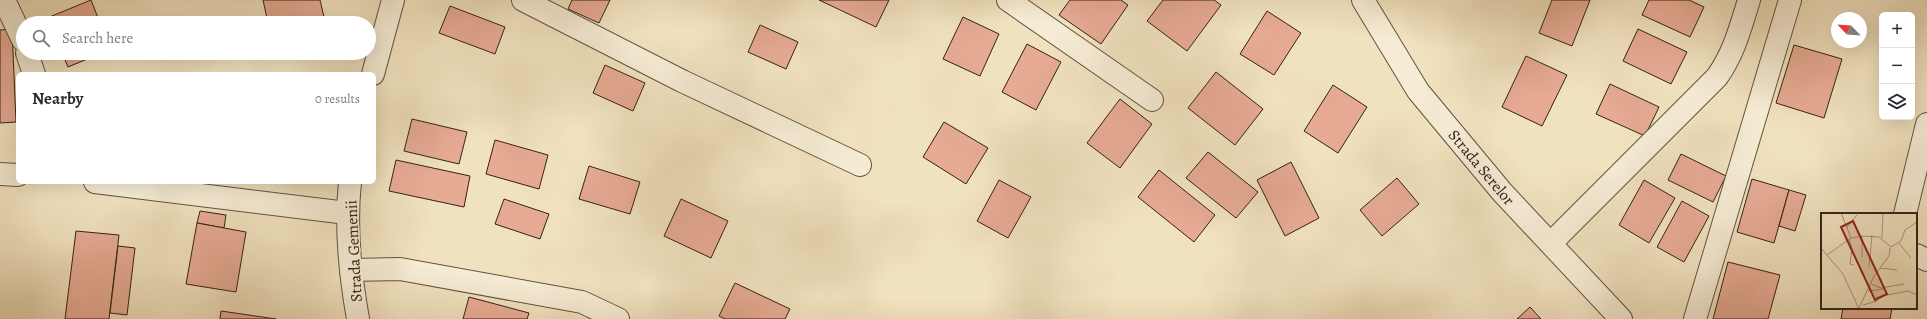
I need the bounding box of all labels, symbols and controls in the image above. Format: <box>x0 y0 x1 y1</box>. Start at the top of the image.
north arrow <box>1831 12 1867 48</box>
map controls <box>1879 12 1915 120</box>
button: + <box>1879 12 1915 48</box>
search box <box>16 16 376 60</box>
icon: search <box>30 27 52 49</box>
text: Search here <box>62 28 133 48</box>
button: − <box>1879 48 1915 84</box>
button: layers <box>1879 84 1915 120</box>
text: Nearby <box>32 87 83 110</box>
text: 0 results <box>315 90 360 107</box>
street label: Strada Serelor <box>1443 125 1520 210</box>
street label: Strada Gemenii <box>340 199 368 303</box>
inset map <box>1821 213 1917 309</box>

